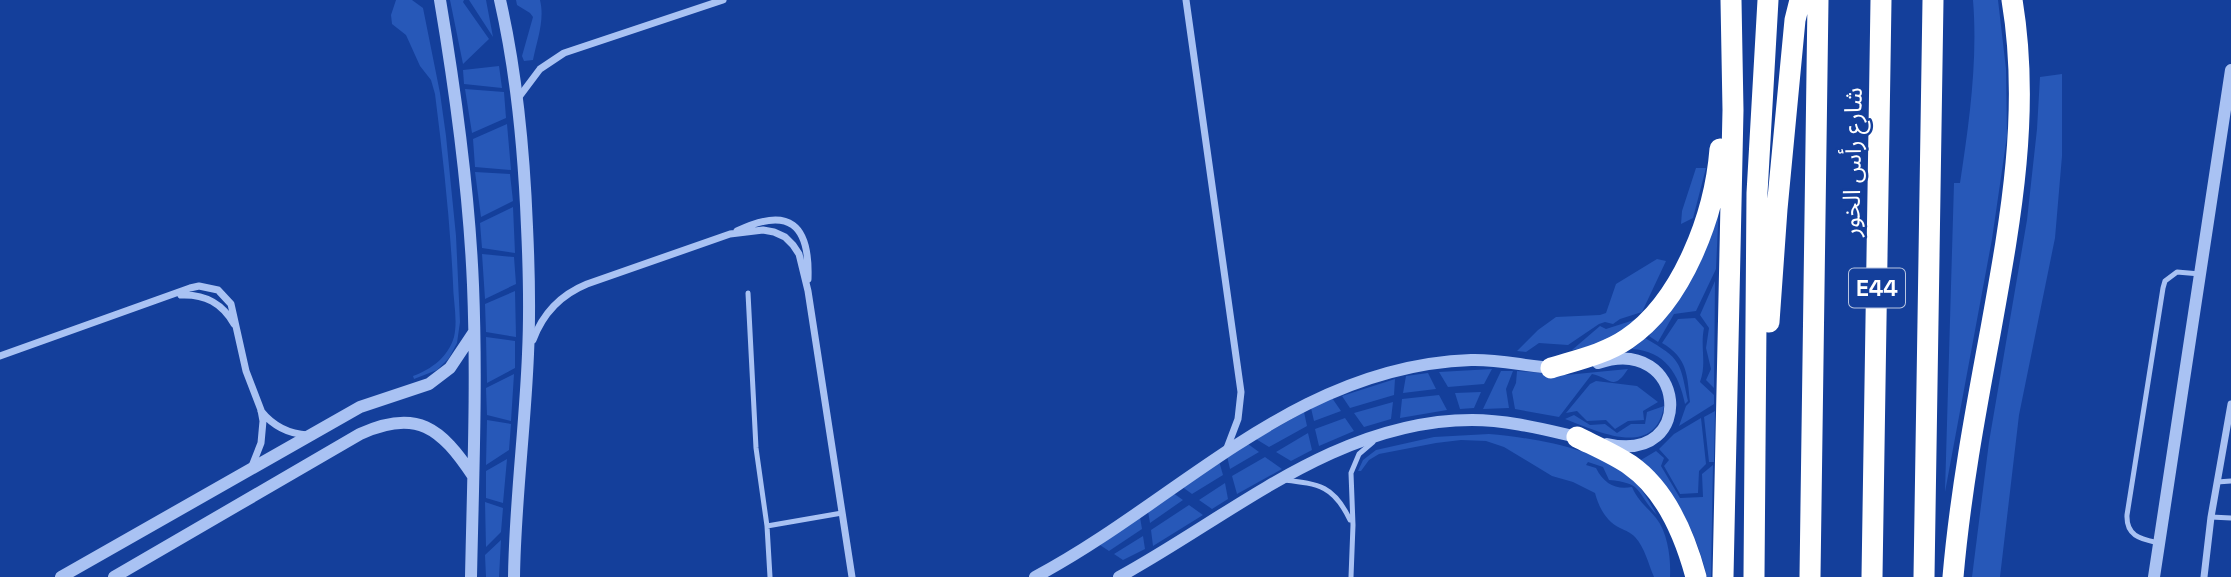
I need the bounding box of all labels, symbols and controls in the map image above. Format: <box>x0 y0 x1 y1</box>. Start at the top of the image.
street label: شارع رأس الخور <box>1835 87 1871 238</box>
road number: E44 <box>1849 268 1905 308</box>

